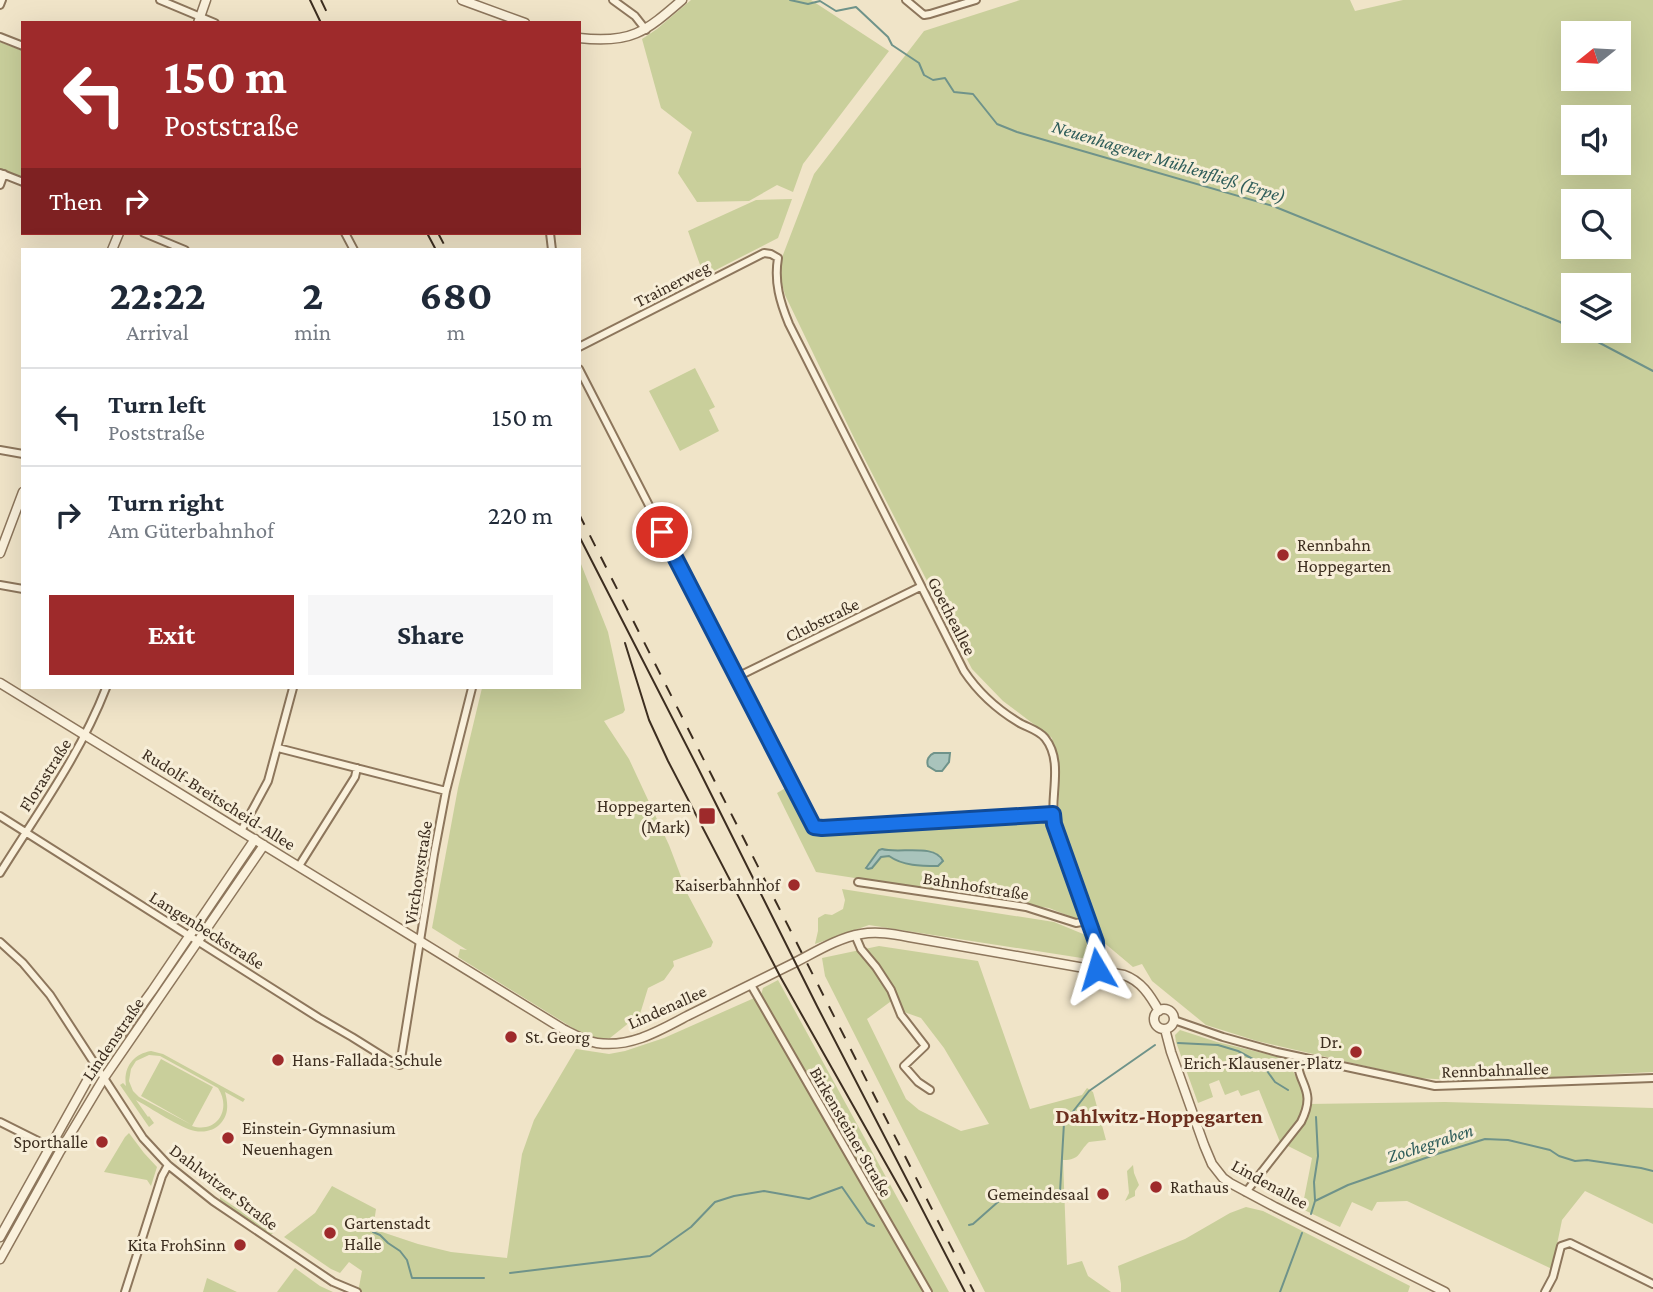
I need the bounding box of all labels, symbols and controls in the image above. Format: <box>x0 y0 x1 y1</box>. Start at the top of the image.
north arrow <box>1561 21 1631 91</box>
map controls <box>1561 21 1631 343</box>
icon: left <box>49 49 140 140</box>
text: 150 m <box>164 49 287 104</box>
button: sound <box>1561 105 1631 175</box>
text: Poststraße <box>164 107 299 143</box>
water label: Neuenhagener Mühlenfließ (Erpe) <box>1049 115 1288 208</box>
icon: right <box>117 182 155 220</box>
text: Then <box>49 187 103 216</box>
button: search <box>1561 189 1631 259</box>
street label: Trainerweg <box>631 256 714 312</box>
text: 22:22 <box>110 271 206 318</box>
text: 2 <box>302 271 323 318</box>
text: 680 <box>420 271 492 318</box>
button: layers <box>1561 273 1631 343</box>
text: Arrival <box>126 319 189 345</box>
text: min <box>294 319 331 345</box>
text: m <box>447 319 465 345</box>
text: Turn left <box>108 390 206 419</box>
icon: left <box>49 398 87 436</box>
text: 150 m <box>492 403 553 432</box>
text: Poststraße <box>108 419 205 445</box>
text: Turn right <box>108 488 224 517</box>
icon: right <box>49 496 87 534</box>
text: 220 m <box>488 501 553 530</box>
pin <box>632 502 692 562</box>
icon: arrive <box>643 513 681 551</box>
text: Am Güterbahnhof <box>108 517 274 543</box>
place label: Rennbahn Hoppegarten <box>1297 535 1392 576</box>
marker: Rennbahn Hoppegarten <box>1275 547 1291 563</box>
street label: Goetheallee <box>924 573 980 659</box>
street label: Clubstraße <box>782 594 862 646</box>
button: Exit <box>49 595 294 675</box>
button: Share <box>308 595 553 675</box>
street label: Florastraße <box>15 735 75 815</box>
street label: Rudolf-Breitscheid-Allee <box>139 744 299 854</box>
place label: Hoppegarten (Mark) <box>597 796 691 838</box>
marker: Hoppegarten (Mark) <box>697 806 717 826</box>
street label: Virchowstraße <box>400 819 436 926</box>
street label: Bahnhofstraße <box>922 868 1030 904</box>
place label: Kaiserbahnhof <box>675 875 782 895</box>
marker: Kaiserbahnhof <box>786 877 802 893</box>
street label: Langenbeckstraße <box>146 887 268 973</box>
position arrow <box>1060 932 1134 1006</box>
street label: Lindenallee <box>625 981 710 1033</box>
street label: Lindenstraße <box>78 994 148 1084</box>
place label: St. Georg <box>525 1027 590 1047</box>
marker: St. Georg <box>503 1029 519 1045</box>
place label: Dr. Erich-Klausener-Platz <box>1183 1032 1342 1073</box>
marker: Dr. Erich-Klausener-Platz <box>1348 1044 1364 1060</box>
place label: Hans-Fallada-Schule <box>292 1050 442 1070</box>
marker: Hans-Fallada-Schule <box>270 1052 286 1068</box>
street label: Rennbahnallee <box>1441 1058 1549 1082</box>
street label: Birkensteiner Straße <box>806 1064 896 1200</box>
district label: Dahlwitz-Hoppegarten <box>1055 1104 1263 1128</box>
place label: Einstein-Gymnasium Neuenhagen <box>242 1118 396 1159</box>
water label: Zochegraben <box>1384 1119 1476 1167</box>
marker: Einstein-Gymnasium Neuenhagen <box>220 1130 236 1146</box>
place label: Sporthalle <box>13 1132 88 1152</box>
marker: Sporthalle <box>94 1134 110 1150</box>
street label: Dahlwitzer Straße <box>166 1140 282 1234</box>
street label: Lindenallee <box>1228 1155 1312 1213</box>
place label: Rathaus <box>1170 1177 1229 1197</box>
marker: Rathaus <box>1148 1179 1164 1195</box>
place label: Gemeindesaal <box>987 1184 1089 1204</box>
marker: Gemeindesaal <box>1095 1186 1111 1202</box>
place label: Gartenstadt Halle <box>344 1213 431 1254</box>
marker: Gartenstadt Halle <box>322 1225 338 1241</box>
place label: Kita FrohSinn <box>128 1235 226 1255</box>
marker: Kita FrohSinn <box>232 1237 248 1253</box>

